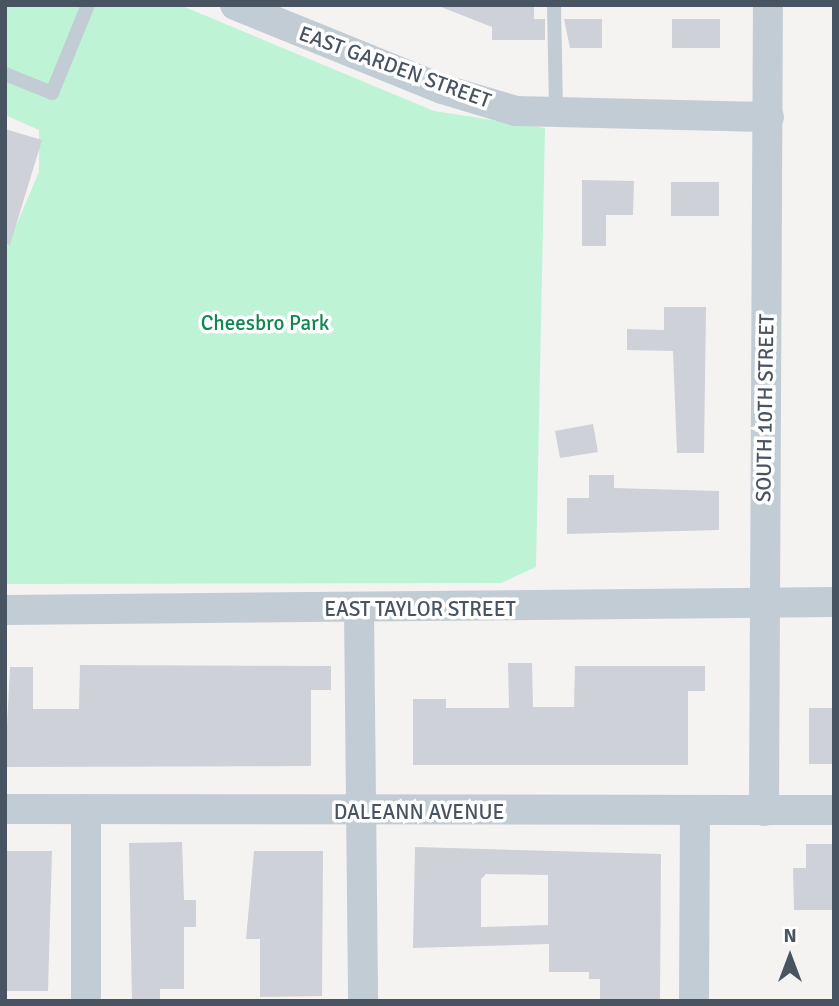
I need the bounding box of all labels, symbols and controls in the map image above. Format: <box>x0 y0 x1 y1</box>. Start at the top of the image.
street label: EAST GARDEN STREET <box>296 21 494 113</box>
park label: Cheesbro Park <box>201 310 329 336</box>
street label: SOUTH 10TH STREET <box>751 314 779 502</box>
street label: EAST TAYLOR STREET <box>324 596 516 622</box>
street label: DALEANN AVENUE <box>334 799 504 825</box>
north arrow <box>755 922 825 992</box>
text: N <box>783 924 797 948</box>

